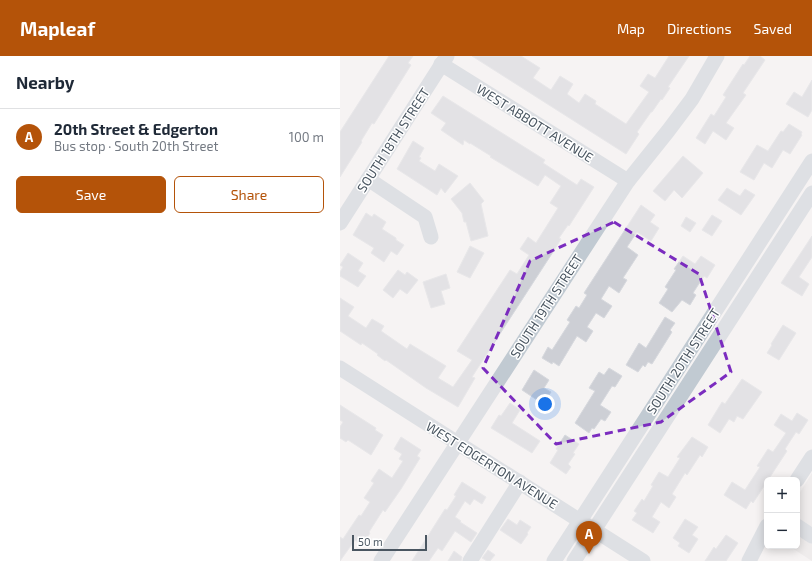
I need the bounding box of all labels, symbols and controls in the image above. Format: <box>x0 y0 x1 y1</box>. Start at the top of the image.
text: Mapleaf <box>20 17 95 40</box>
text: Map <box>617 20 645 37</box>
text: Directions <box>667 20 732 37</box>
text: Saved <box>754 20 792 37</box>
text: Nearby <box>16 72 74 92</box>
street label: WEST ABBOTT AVENUE <box>474 80 596 166</box>
street label: SOUTH 18TH STREET <box>353 85 433 195</box>
text: 20th Street & Edgerton <box>54 120 218 138</box>
text: A <box>25 129 33 145</box>
text: 100 m <box>289 129 324 145</box>
text: Bus stop · South 20th Street <box>54 138 219 154</box>
button: Save <box>16 176 166 213</box>
button: Share <box>174 176 324 213</box>
street label: SOUTH 19TH STREET <box>506 251 586 361</box>
street label: SOUTH 20TH STREET <box>643 305 723 417</box>
your location <box>535 394 555 414</box>
street label: WEST EDGERTON AVENUE <box>423 418 561 512</box>
map controls <box>764 477 800 549</box>
button: + <box>764 477 800 513</box>
button: − <box>764 513 800 549</box>
pin: A <box>576 521 602 554</box>
scale bar <box>352 533 427 552</box>
text: 50 m <box>358 535 383 548</box>

